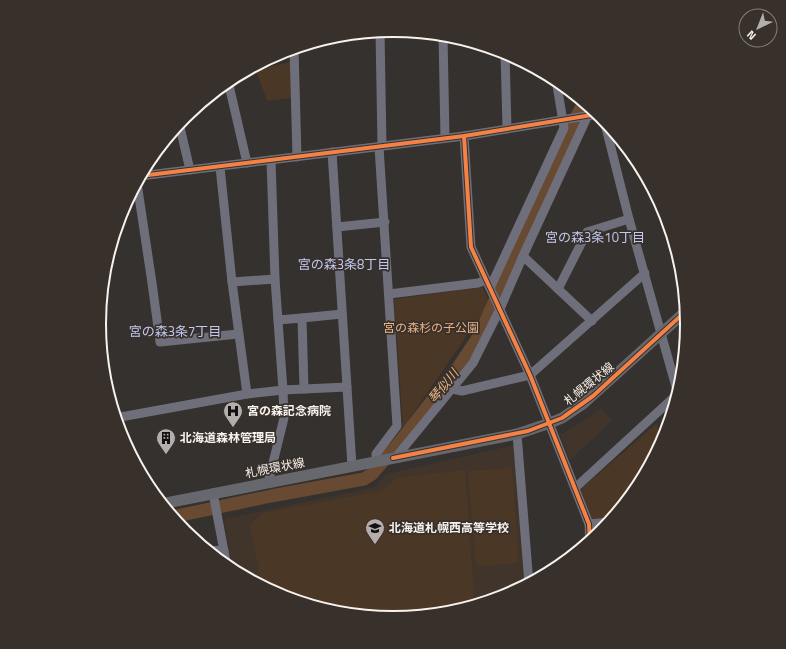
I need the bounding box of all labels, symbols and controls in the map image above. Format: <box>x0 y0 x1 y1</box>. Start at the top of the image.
north arrow <box>738 8 778 48</box>
text: N <box>743 27 759 44</box>
district label: 宮の森3条10丁目 <box>545 227 645 247</box>
district label: 宮の森3条8丁目 <box>298 254 390 274</box>
park label: 宮の森杉の子公園 <box>383 318 479 337</box>
district label: 宮の森3条7丁目 <box>129 321 221 341</box>
street label: 札幌環状線 <box>559 357 618 410</box>
water label: 琴似川 <box>423 363 464 407</box>
hospital icon: 宮の森記念病院 <box>222 400 244 428</box>
place label: 宮の森記念病院 <box>247 401 331 420</box>
building icon: 北海道森林管理局 <box>155 427 177 455</box>
place label: 北海道森林管理局 <box>180 428 276 447</box>
street label: 札幌環状線 <box>244 452 306 483</box>
school or university icon: 北海道札幌西高等学校 <box>364 517 386 545</box>
place label: 北海道札幌西高等学校 <box>389 518 509 537</box>

